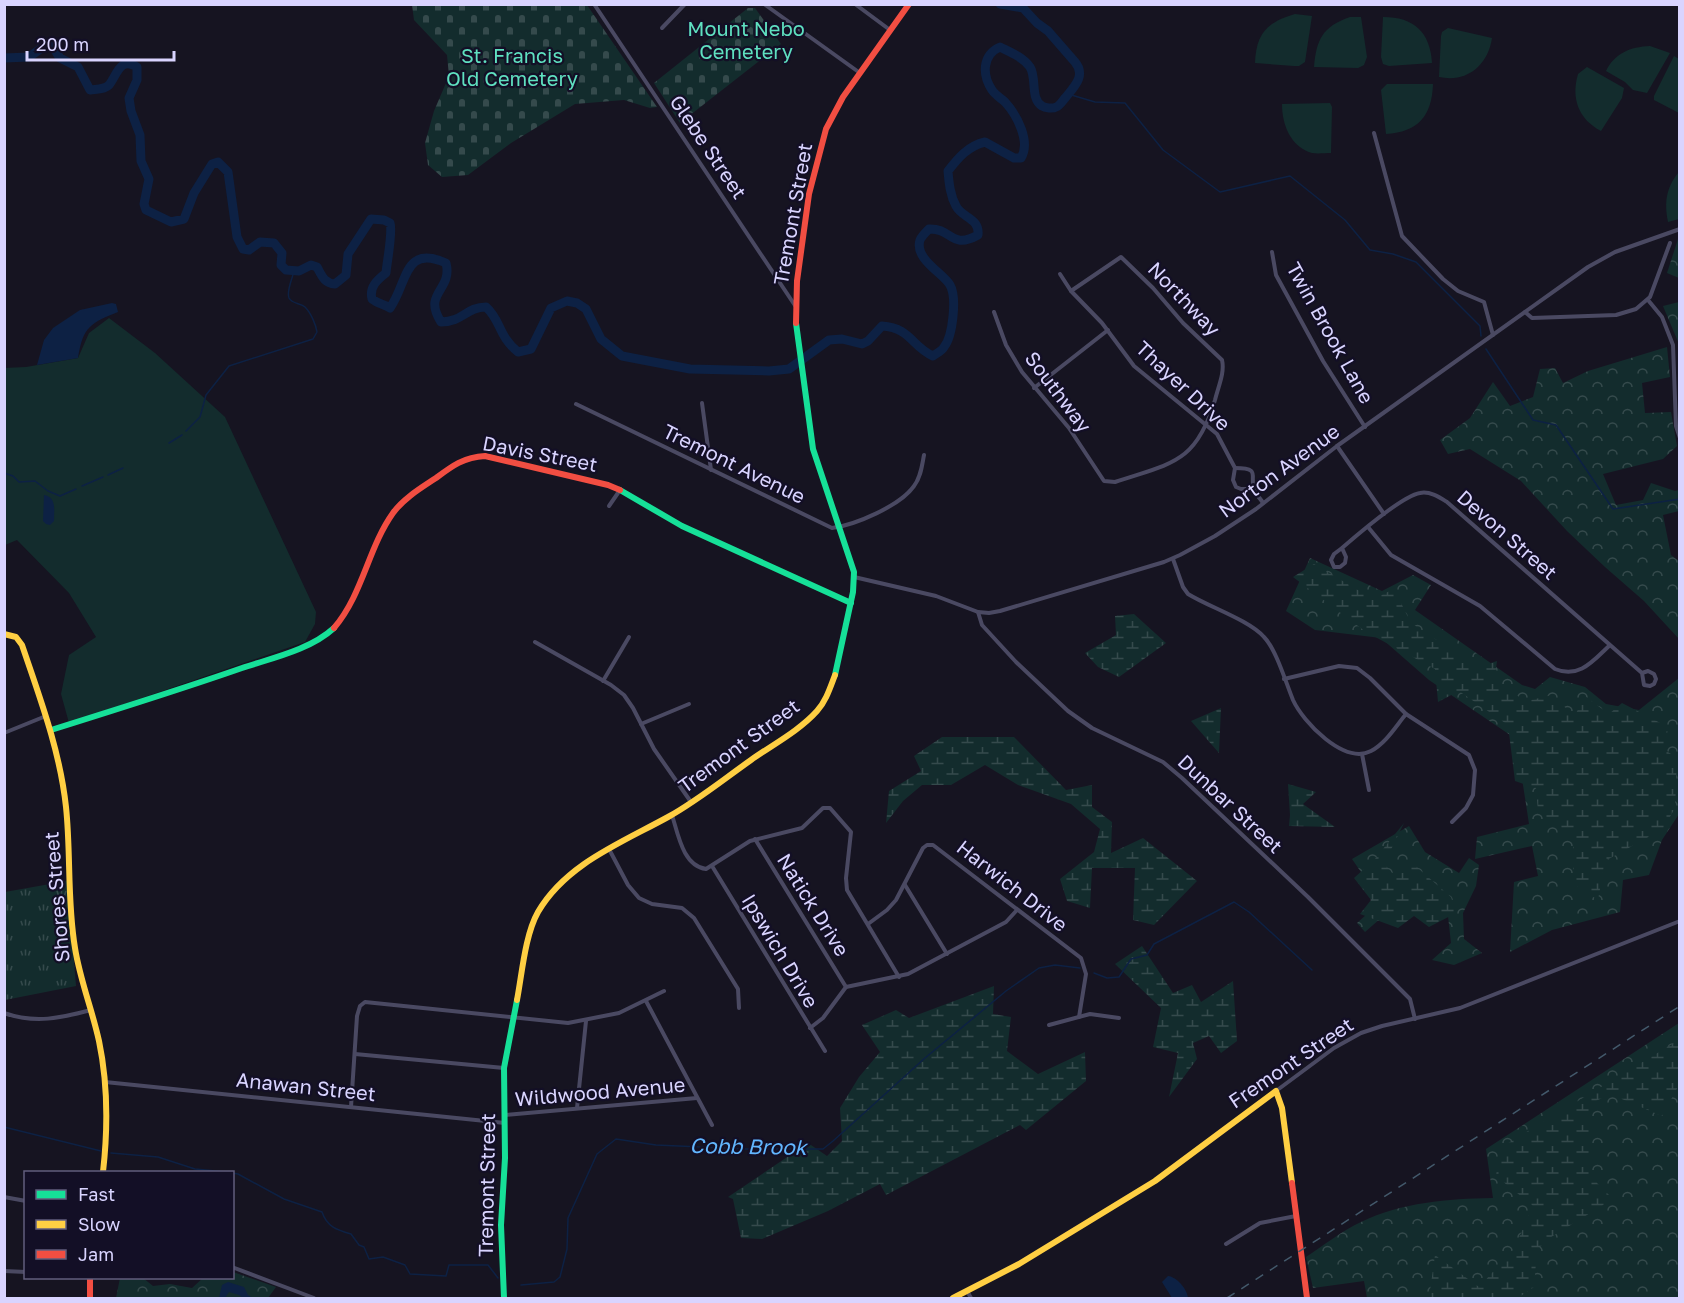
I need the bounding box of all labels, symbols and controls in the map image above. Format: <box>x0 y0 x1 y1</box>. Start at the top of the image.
park label: Mount Nebo Cemetery <box>687 16 805 63</box>
scale bar <box>27 24 174 62</box>
text: 200 m <box>36 33 89 55</box>
park label: St. Francis Old Cemetery <box>446 43 578 90</box>
street label: Glebe Street <box>665 90 752 203</box>
street label: Tremont Street <box>768 141 816 287</box>
street label: Northway <box>1144 256 1226 340</box>
street label: Twin Brook Lane <box>1282 258 1380 407</box>
street label: Thayer Drive <box>1131 335 1236 435</box>
street label: Southway <box>1021 346 1097 437</box>
street label: Tremont Avenue <box>659 418 809 508</box>
street label: Norton Avenue <box>1213 418 1343 522</box>
street label: Davis Street <box>481 430 600 476</box>
street label: Devon Street <box>1453 484 1563 584</box>
street label: Tremont Street <box>673 693 804 797</box>
street label: Dunbar Street <box>1173 749 1288 858</box>
street label: Shores Street <box>38 831 74 963</box>
street label: Harwich Drive <box>952 834 1073 936</box>
street label: Natick Drive <box>773 849 855 960</box>
street label: Ipswich Drive <box>737 889 824 1012</box>
street label: Fremont Street <box>1224 1012 1357 1113</box>
street label: Anawan Street <box>235 1067 377 1105</box>
street label: Wildwood Avenue <box>514 1072 686 1110</box>
street label: Tremont Street <box>473 1113 499 1257</box>
water label: Cobb Brook <box>689 1132 809 1160</box>
legend <box>24 1171 234 1279</box>
text: Fast <box>78 1183 115 1205</box>
text: Slow <box>78 1213 121 1235</box>
text: Jam <box>78 1243 114 1265</box>

